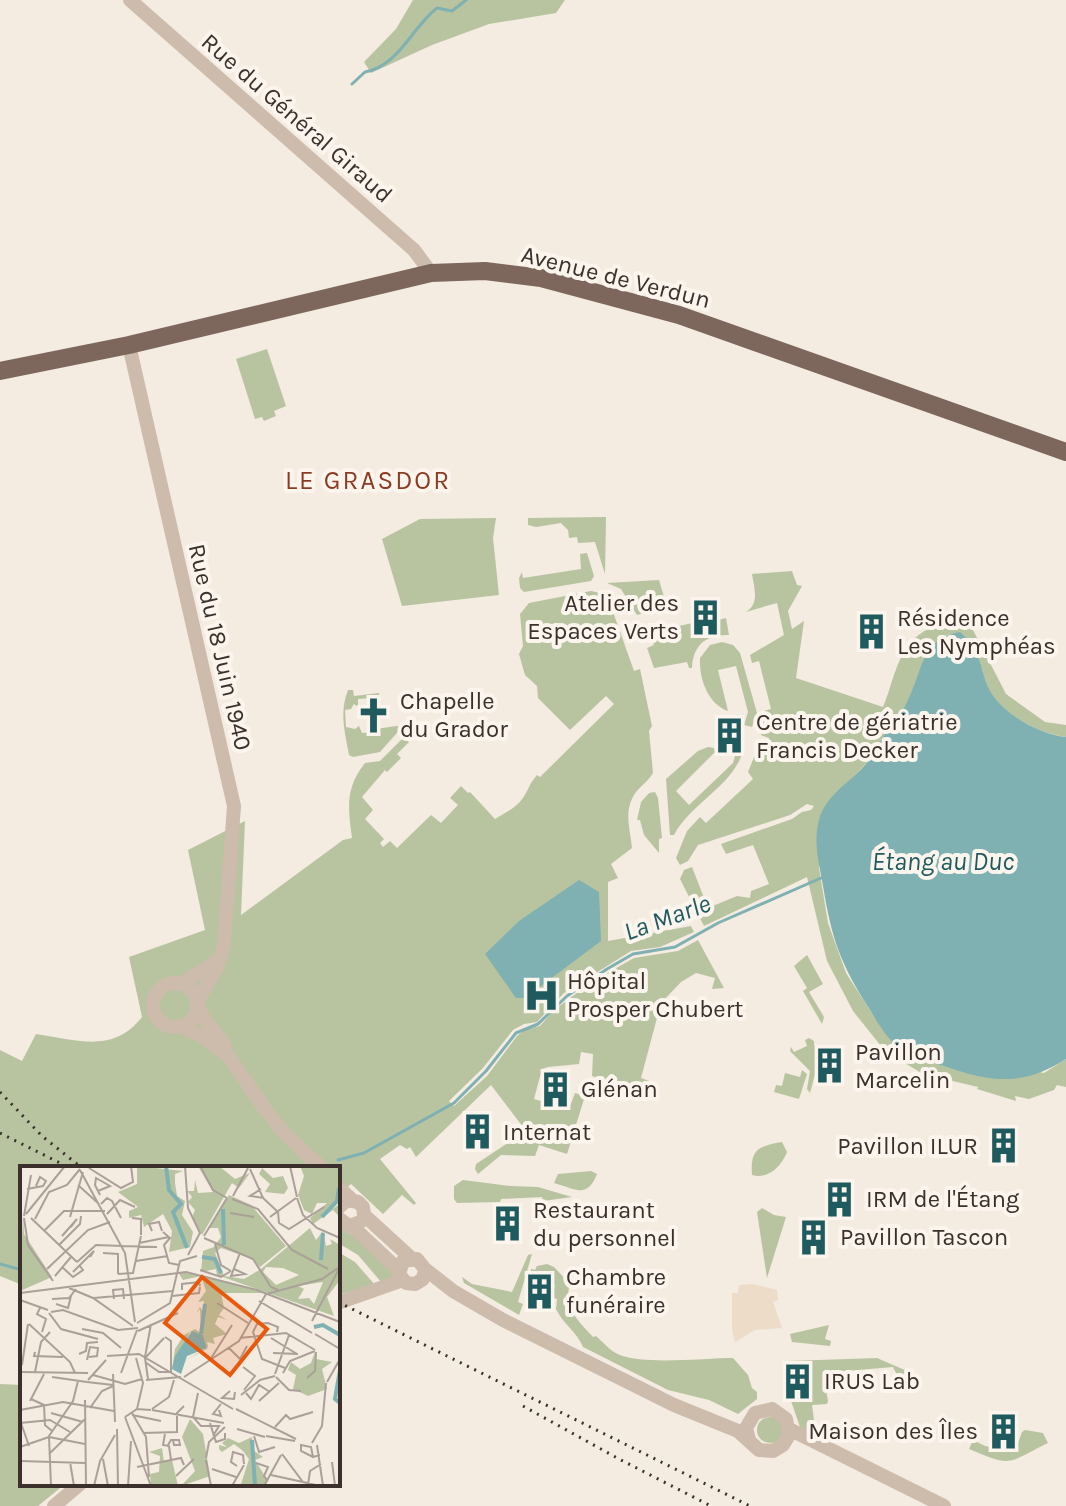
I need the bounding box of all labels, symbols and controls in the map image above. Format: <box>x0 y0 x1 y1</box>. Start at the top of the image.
street label: Rue du Général Giraud <box>196 27 398 209</box>
street label: Avenue de Verdun <box>519 240 713 314</box>
district label: LE GRASDOR <box>285 465 451 496</box>
street label: Rue du 18 Juin 1940 <box>183 541 257 753</box>
place label: Atelier des Espaces Verts <box>527 589 679 645</box>
building icon: Atelier des Espaces Verts <box>686 598 724 636</box>
place label: Résidence Les Nymphéas <box>897 604 1056 660</box>
building icon: Résidence Les Nymphéas <box>852 613 890 651</box>
place label: Chapelle du Grador <box>400 687 508 743</box>
church icon: Chapelle du Grador <box>355 696 393 734</box>
place label: Centre de gériatrie Francis Decker <box>756 708 958 764</box>
building icon: Centre de gériatrie Francis Decker <box>711 717 749 755</box>
water label: Étang au Duc <box>872 846 1014 877</box>
water label: La Marle <box>620 888 715 947</box>
place label: Hôpital Prosper Chubert <box>567 967 743 1023</box>
hospital icon: Hôpital Prosper Chubert <box>522 976 560 1014</box>
place label: Pavillon Marcelin <box>855 1038 950 1094</box>
building icon: Pavillon Marcelin <box>810 1047 848 1085</box>
building icon: Glénan <box>536 1070 574 1108</box>
place label: Glénan <box>581 1075 658 1103</box>
building icon: Internat <box>458 1113 496 1151</box>
place label: Internat <box>503 1118 591 1146</box>
building icon: Pavillon ILUR <box>985 1127 1023 1165</box>
place label: Pavillon ILUR <box>837 1132 978 1160</box>
inset map <box>20 1166 340 1486</box>
building icon: IRM de l'Étang <box>821 1180 859 1218</box>
place label: IRM de l'Étang <box>866 1184 1020 1213</box>
place label: Restaurant du personnel <box>533 1196 676 1252</box>
building icon: Restaurant du personnel <box>488 1205 526 1243</box>
building icon: Pavillon Tascon <box>795 1218 833 1256</box>
place label: Pavillon Tascon <box>840 1223 1008 1251</box>
place label: Chambre funéraire <box>566 1263 666 1319</box>
building icon: Chambre funéraire <box>521 1272 559 1310</box>
building icon: IRUS Lab <box>779 1362 817 1400</box>
place label: IRUS Lab <box>824 1367 920 1395</box>
building icon: Maison des Îles <box>985 1412 1023 1450</box>
place label: Maison des Îles <box>808 1417 978 1445</box>

